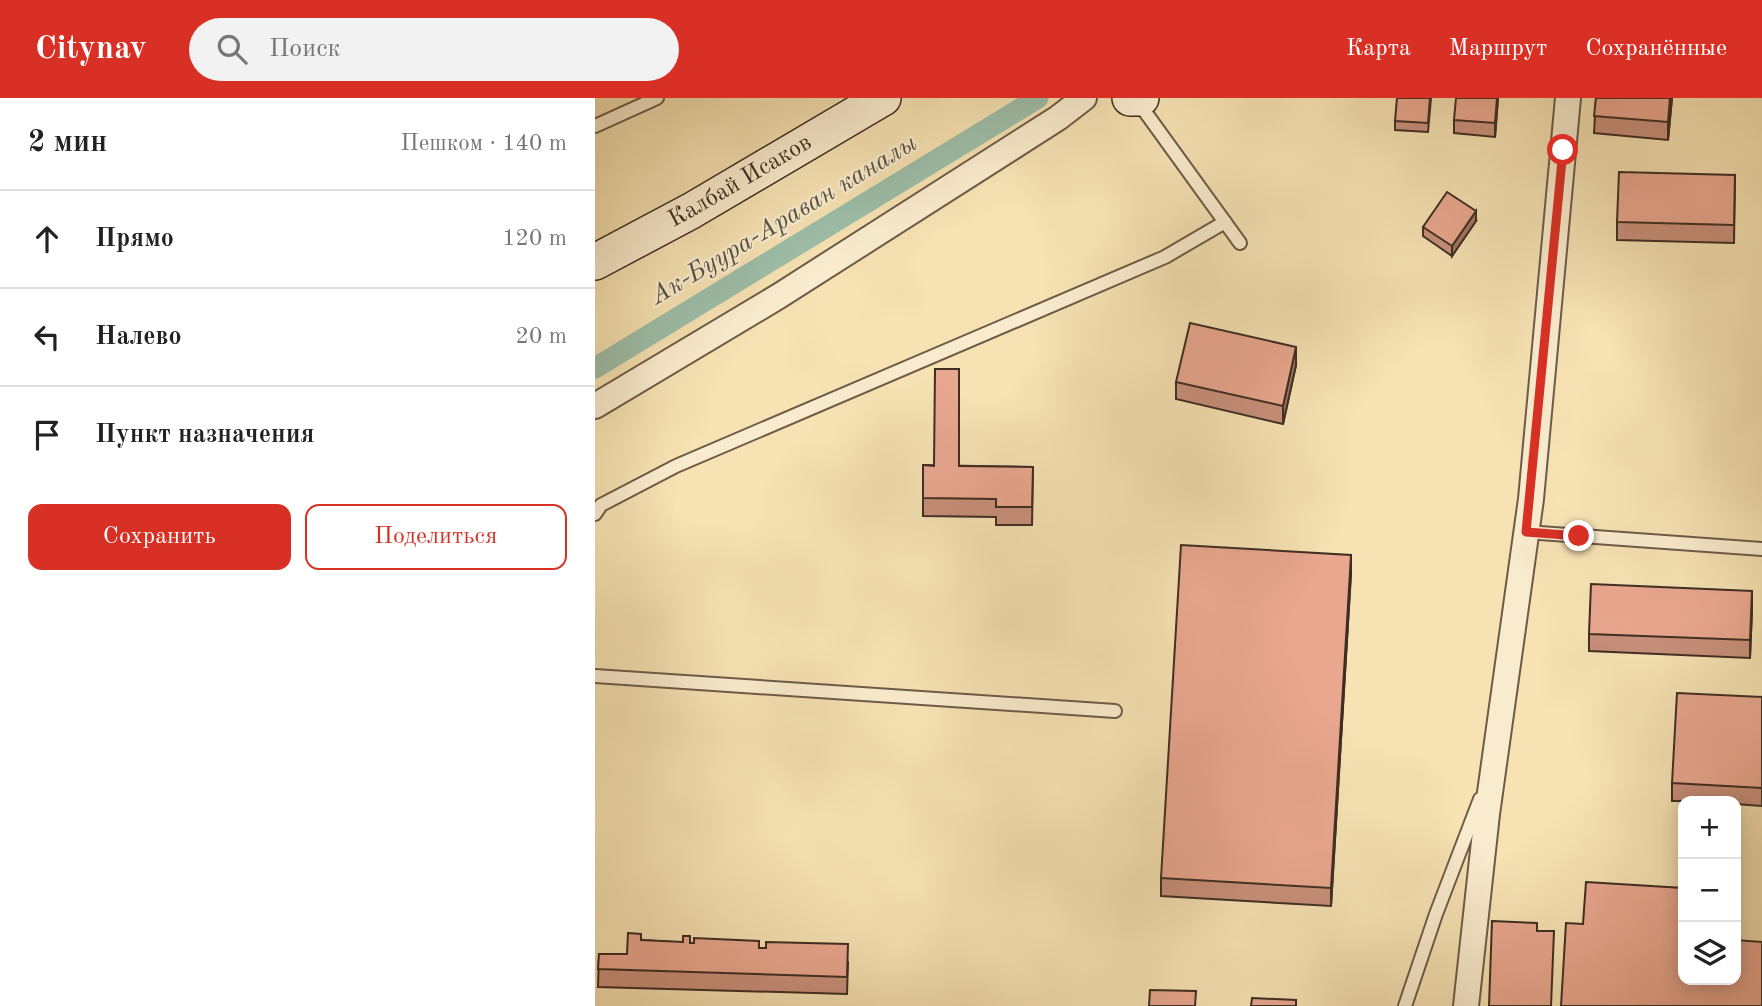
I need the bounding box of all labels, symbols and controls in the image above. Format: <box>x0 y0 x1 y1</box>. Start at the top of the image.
search box <box>189 18 679 81</box>
icon: search <box>213 30 251 68</box>
text: Citynav <box>35 33 147 66</box>
text: Поиск <box>269 36 341 62</box>
text: Карта <box>1346 37 1411 61</box>
text: Маршрут <box>1449 37 1547 61</box>
text: Сохранённые <box>1585 37 1727 61</box>
text: 2 мин <box>28 128 107 158</box>
water label: Ак-Буура-Араван каналы <box>644 130 922 311</box>
street label: Калбай Исаков <box>665 131 816 233</box>
text: Пешком · 140 m <box>401 132 567 155</box>
route start <box>1547 134 1578 165</box>
icon: ahead <box>28 220 66 258</box>
text: Прямо <box>95 226 174 252</box>
text: 120 m <box>502 227 567 250</box>
icon: left <box>28 318 66 356</box>
text: Налево <box>95 324 182 350</box>
text: 20 m <box>516 325 567 348</box>
icon: arrive <box>28 416 66 454</box>
text: Пункт назначения <box>95 422 314 448</box>
button: Сохранить <box>28 504 291 570</box>
button: Поделиться <box>305 504 567 570</box>
route end <box>1563 520 1594 551</box>
map controls <box>1678 796 1741 985</box>
button: + <box>1678 796 1741 859</box>
button: − <box>1678 859 1741 922</box>
button: layers <box>1678 922 1741 985</box>

